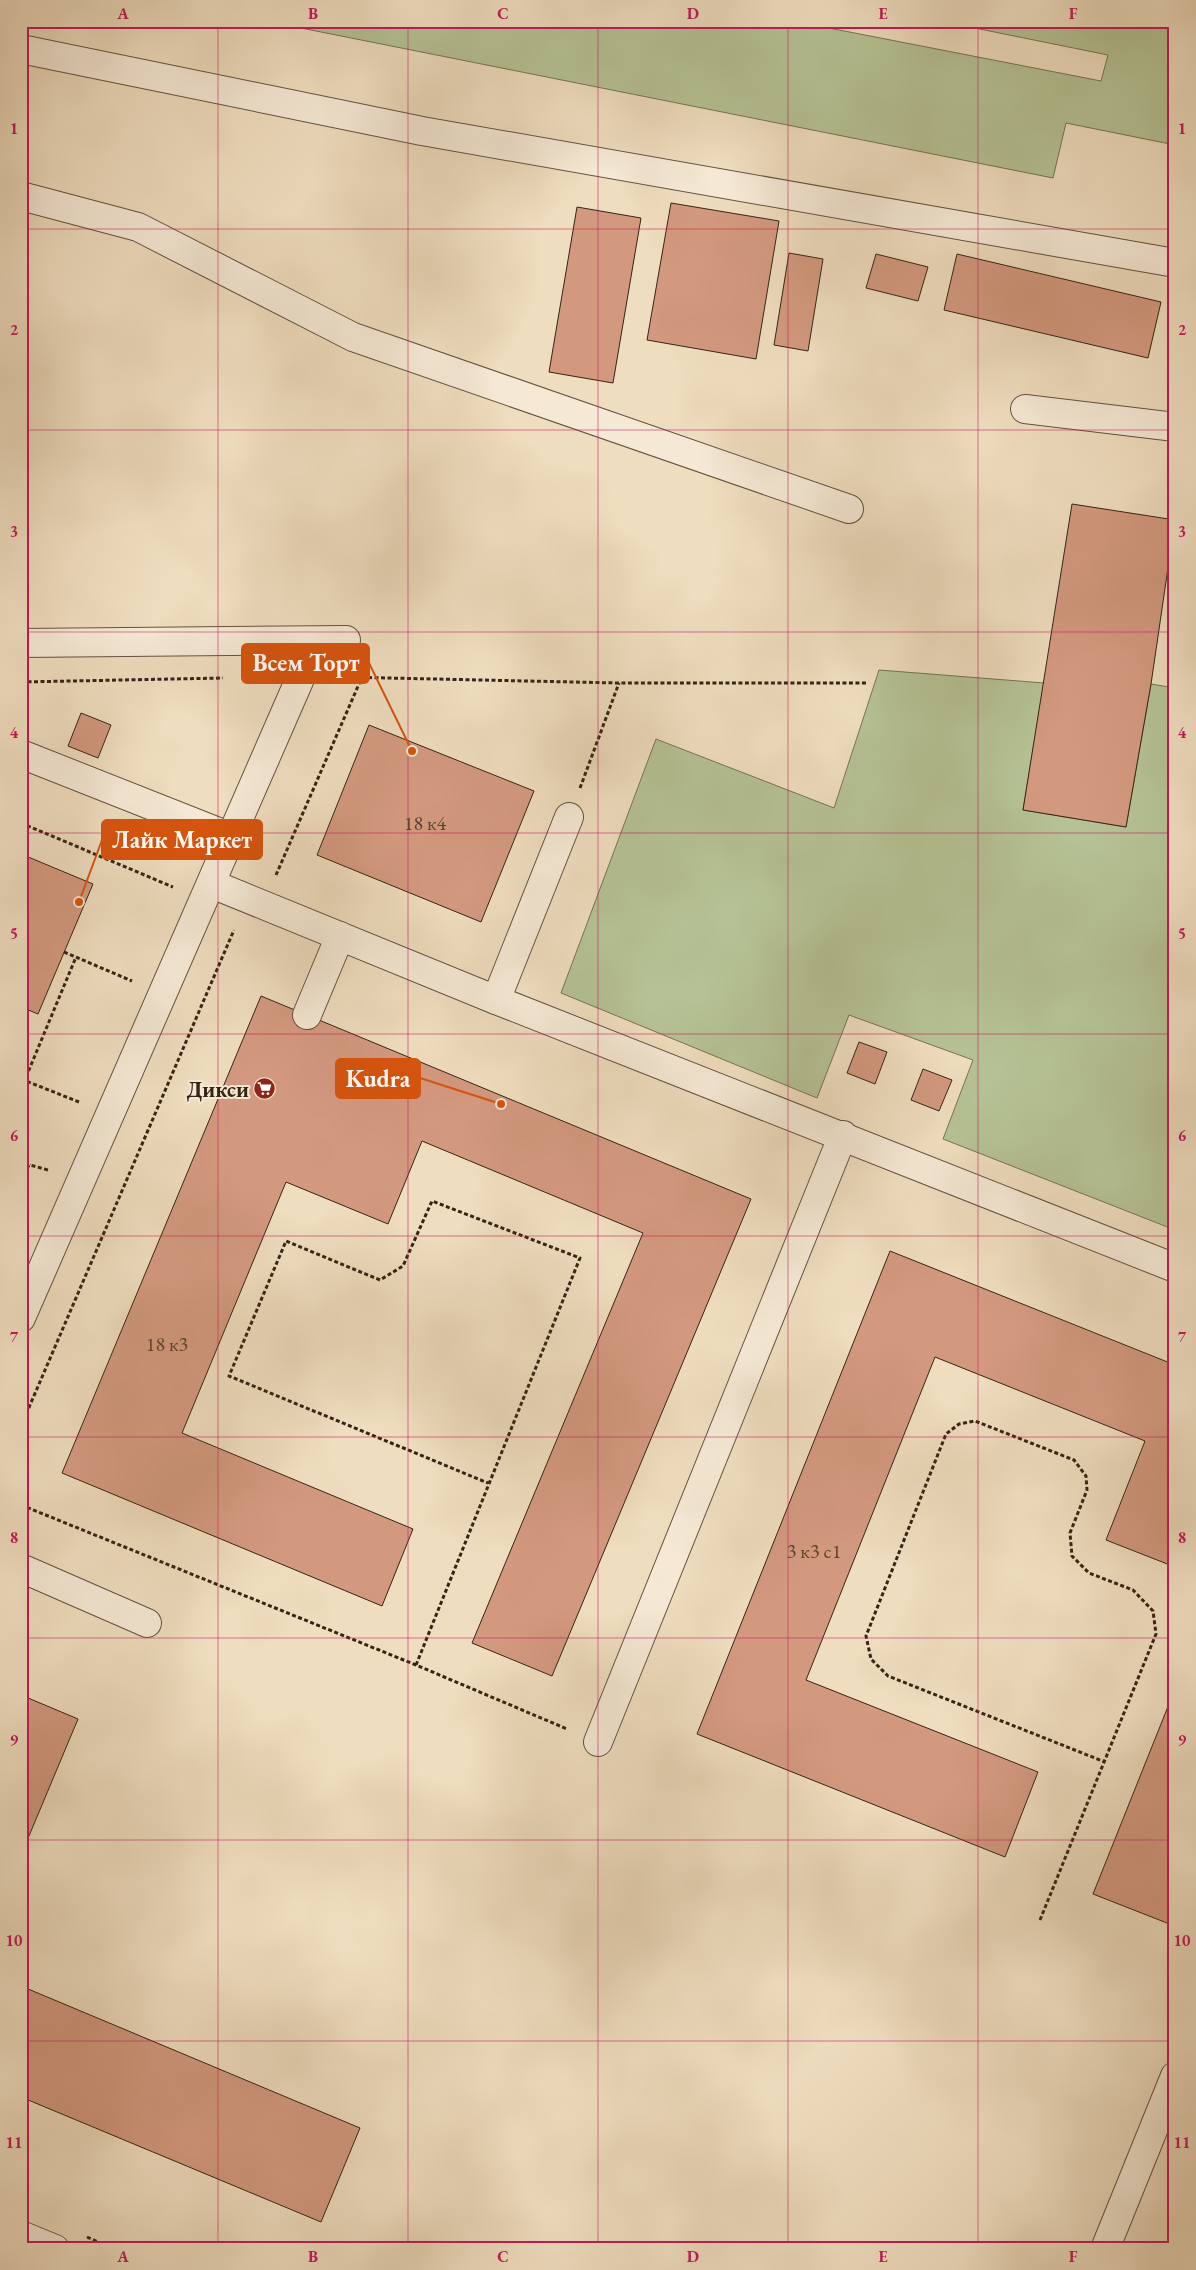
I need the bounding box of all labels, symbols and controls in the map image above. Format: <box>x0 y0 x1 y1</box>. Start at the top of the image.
text: A <box>116 3 129 24</box>
text: B <box>308 3 318 24</box>
text: C <box>497 3 509 24</box>
text: D <box>687 3 699 24</box>
text: E <box>878 3 888 24</box>
text: F <box>1069 3 1078 24</box>
text: 1 <box>10 118 18 139</box>
text: 1 <box>1178 118 1186 139</box>
text: 2 <box>10 319 19 340</box>
text: 2 <box>1178 319 1187 340</box>
text: 3 <box>10 521 18 542</box>
text: 3 <box>1178 521 1186 542</box>
callout: Всем Торт <box>242 644 369 683</box>
text: Всем Торт <box>252 647 360 678</box>
text: 4 <box>10 722 19 743</box>
text: 4 <box>1178 722 1187 743</box>
house number: 18 к4 <box>404 810 447 836</box>
callout: Лайк Маркет <box>102 820 262 859</box>
text: Лайк Маркет <box>112 824 252 855</box>
text: 5 <box>10 923 18 944</box>
text: 5 <box>1178 923 1186 944</box>
callout: Kudra <box>336 1059 420 1098</box>
text: Kudra <box>346 1063 411 1094</box>
place label: Дикси <box>187 1075 249 1104</box>
supermarket icon: Дикси <box>253 1077 277 1101</box>
text: 6 <box>10 1125 19 1146</box>
text: 6 <box>1178 1125 1187 1146</box>
text: 7 <box>10 1326 19 1347</box>
text: 7 <box>1178 1326 1187 1347</box>
house number: 18 к3 <box>146 1331 188 1357</box>
text: 8 <box>10 1527 18 1548</box>
text: 8 <box>1178 1527 1186 1548</box>
house number: 3 к3 с1 <box>787 1538 841 1564</box>
text: 9 <box>10 1729 19 1750</box>
text: 9 <box>1178 1729 1187 1750</box>
text: 10 <box>6 1930 23 1951</box>
text: 10 <box>1174 1930 1191 1951</box>
text: 11 <box>6 2132 22 2153</box>
text: 11 <box>1174 2132 1190 2153</box>
text: A <box>116 2246 129 2267</box>
text: B <box>308 2246 318 2267</box>
text: C <box>497 2246 509 2267</box>
text: D <box>687 2246 699 2267</box>
text: E <box>878 2246 888 2267</box>
text: F <box>1069 2246 1078 2267</box>

